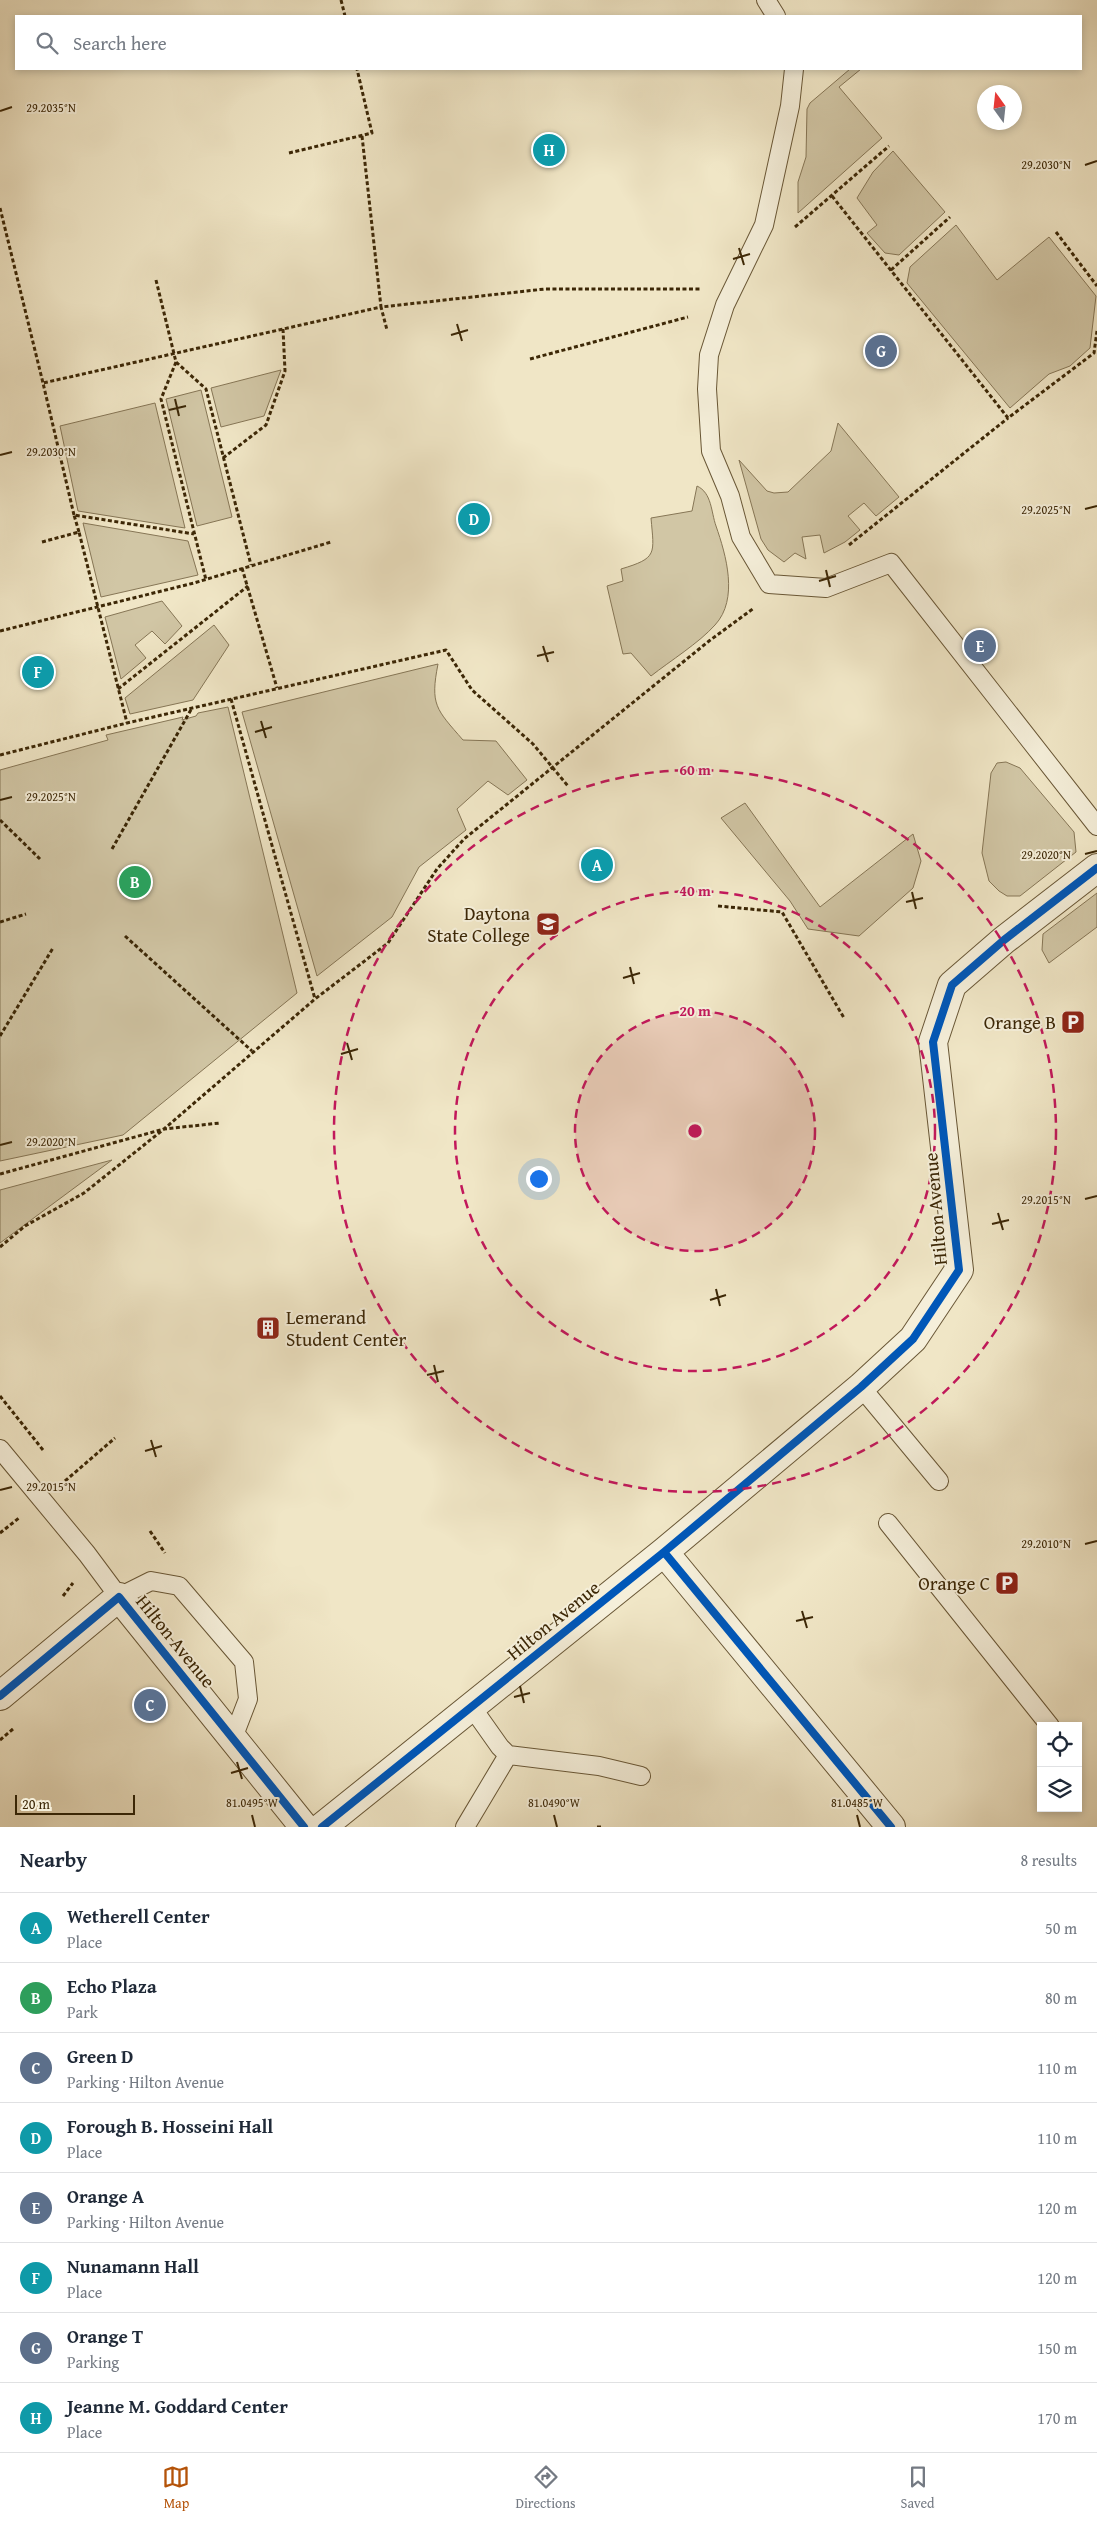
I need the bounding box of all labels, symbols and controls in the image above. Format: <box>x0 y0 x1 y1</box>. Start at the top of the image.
search box <box>15 15 1082 70</box>
icon: search <box>33 29 61 57</box>
text: Search here <box>73 29 167 57</box>
north arrow <box>977 85 1022 130</box>
text: 29.2035°N <box>26 99 76 116</box>
pin: H <box>533 131 565 169</box>
text: 29.2030°N <box>1021 156 1071 173</box>
pin: G <box>865 332 897 370</box>
text: 29.2030°N <box>26 443 76 460</box>
pin: D <box>458 500 490 538</box>
text: 29.2025°N <box>1021 501 1071 518</box>
pin: E <box>964 627 996 665</box>
pin: F <box>22 653 54 691</box>
text: 60 m <box>679 759 711 780</box>
text: 29.2025°N <box>26 788 76 805</box>
pin: A <box>581 846 613 884</box>
text: 29.2020°N <box>1021 846 1071 863</box>
pin: B <box>119 863 151 901</box>
text: 40 m <box>679 880 711 901</box>
place label: Daytona State College <box>427 899 530 949</box>
school or university icon: Daytona State College <box>535 911 561 937</box>
text: 20 m <box>679 1000 711 1021</box>
place label: Orange B <box>984 1008 1056 1036</box>
parking icon: Orange B <box>1060 1009 1086 1035</box>
centre of rings <box>686 1122 704 1140</box>
text: 29.2020°N <box>26 1133 76 1150</box>
street label: Hilton Avenue <box>916 1151 954 1266</box>
your location <box>526 1166 552 1192</box>
text: 29.2015°N <box>1021 1191 1071 1208</box>
place label: Lemerand Student Center <box>286 1303 406 1353</box>
building icon: Lemerand Student Center <box>255 1315 281 1341</box>
text: 29.2015°N <box>26 1478 76 1495</box>
text: 29.2010°N <box>1021 1535 1071 1552</box>
place label: Orange C <box>918 1569 990 1597</box>
parking icon: Orange C <box>994 1570 1020 1596</box>
street label: Hilton Avenue <box>500 1574 606 1666</box>
street label: Hilton Avenue <box>130 1588 222 1694</box>
pin: C <box>134 1686 166 1724</box>
map controls <box>1037 1722 1082 1812</box>
button: locate <box>1037 1722 1082 1767</box>
button: layers <box>1037 1767 1082 1812</box>
scale bar <box>15 1792 135 1815</box>
text: 20 m <box>22 1794 50 1814</box>
text: 81.0495°W <box>226 1794 279 1811</box>
text: 81.0490°W <box>528 1794 581 1811</box>
text: 81.0485°W <box>831 1794 884 1811</box>
text: Nearby <box>20 1844 87 1875</box>
text: 8 results <box>1020 1848 1077 1872</box>
text: Wetherell Center <box>67 1902 210 1930</box>
text: A <box>31 1916 41 1940</box>
text: 50 m <box>1045 1916 1077 1940</box>
text: Place <box>67 1930 102 1954</box>
text: Echo Plaza <box>67 1972 157 2000</box>
text: B <box>31 1986 41 2010</box>
text: 80 m <box>1045 1986 1077 2010</box>
text: Park <box>67 2000 98 2024</box>
text: Green D <box>67 2042 133 2070</box>
text: C <box>31 2056 41 2080</box>
text: 110 m <box>1037 2056 1077 2080</box>
text: Parking · Hilton Avenue <box>67 2070 224 2094</box>
text: Forough B. Hosseini Hall <box>67 2112 273 2140</box>
text: D <box>31 2126 41 2150</box>
text: 110 m <box>1037 2126 1077 2150</box>
text: Place <box>67 2140 102 2164</box>
text: Orange A <box>67 2182 144 2210</box>
text: E <box>32 2196 40 2220</box>
text: 120 m <box>1037 2196 1077 2220</box>
text: Parking · Hilton Avenue <box>67 2210 224 2234</box>
text: Nunamann Hall <box>67 2252 199 2280</box>
text: F <box>32 2266 40 2290</box>
text: 120 m <box>1037 2266 1077 2290</box>
text: Place <box>67 2280 102 2304</box>
text: Orange T <box>67 2322 143 2350</box>
text: G <box>31 2336 41 2360</box>
text: 150 m <box>1037 2336 1077 2360</box>
text: Parking <box>67 2350 119 2374</box>
text: Jeanne M. Goddard Center <box>67 2392 288 2420</box>
text: H <box>30 2406 42 2430</box>
text: 170 m <box>1037 2406 1077 2430</box>
text: Place <box>67 2420 102 2444</box>
tab: Map <box>162 2463 190 2513</box>
tab: Directions <box>515 2463 576 2513</box>
tab: Saved <box>901 2463 935 2513</box>

